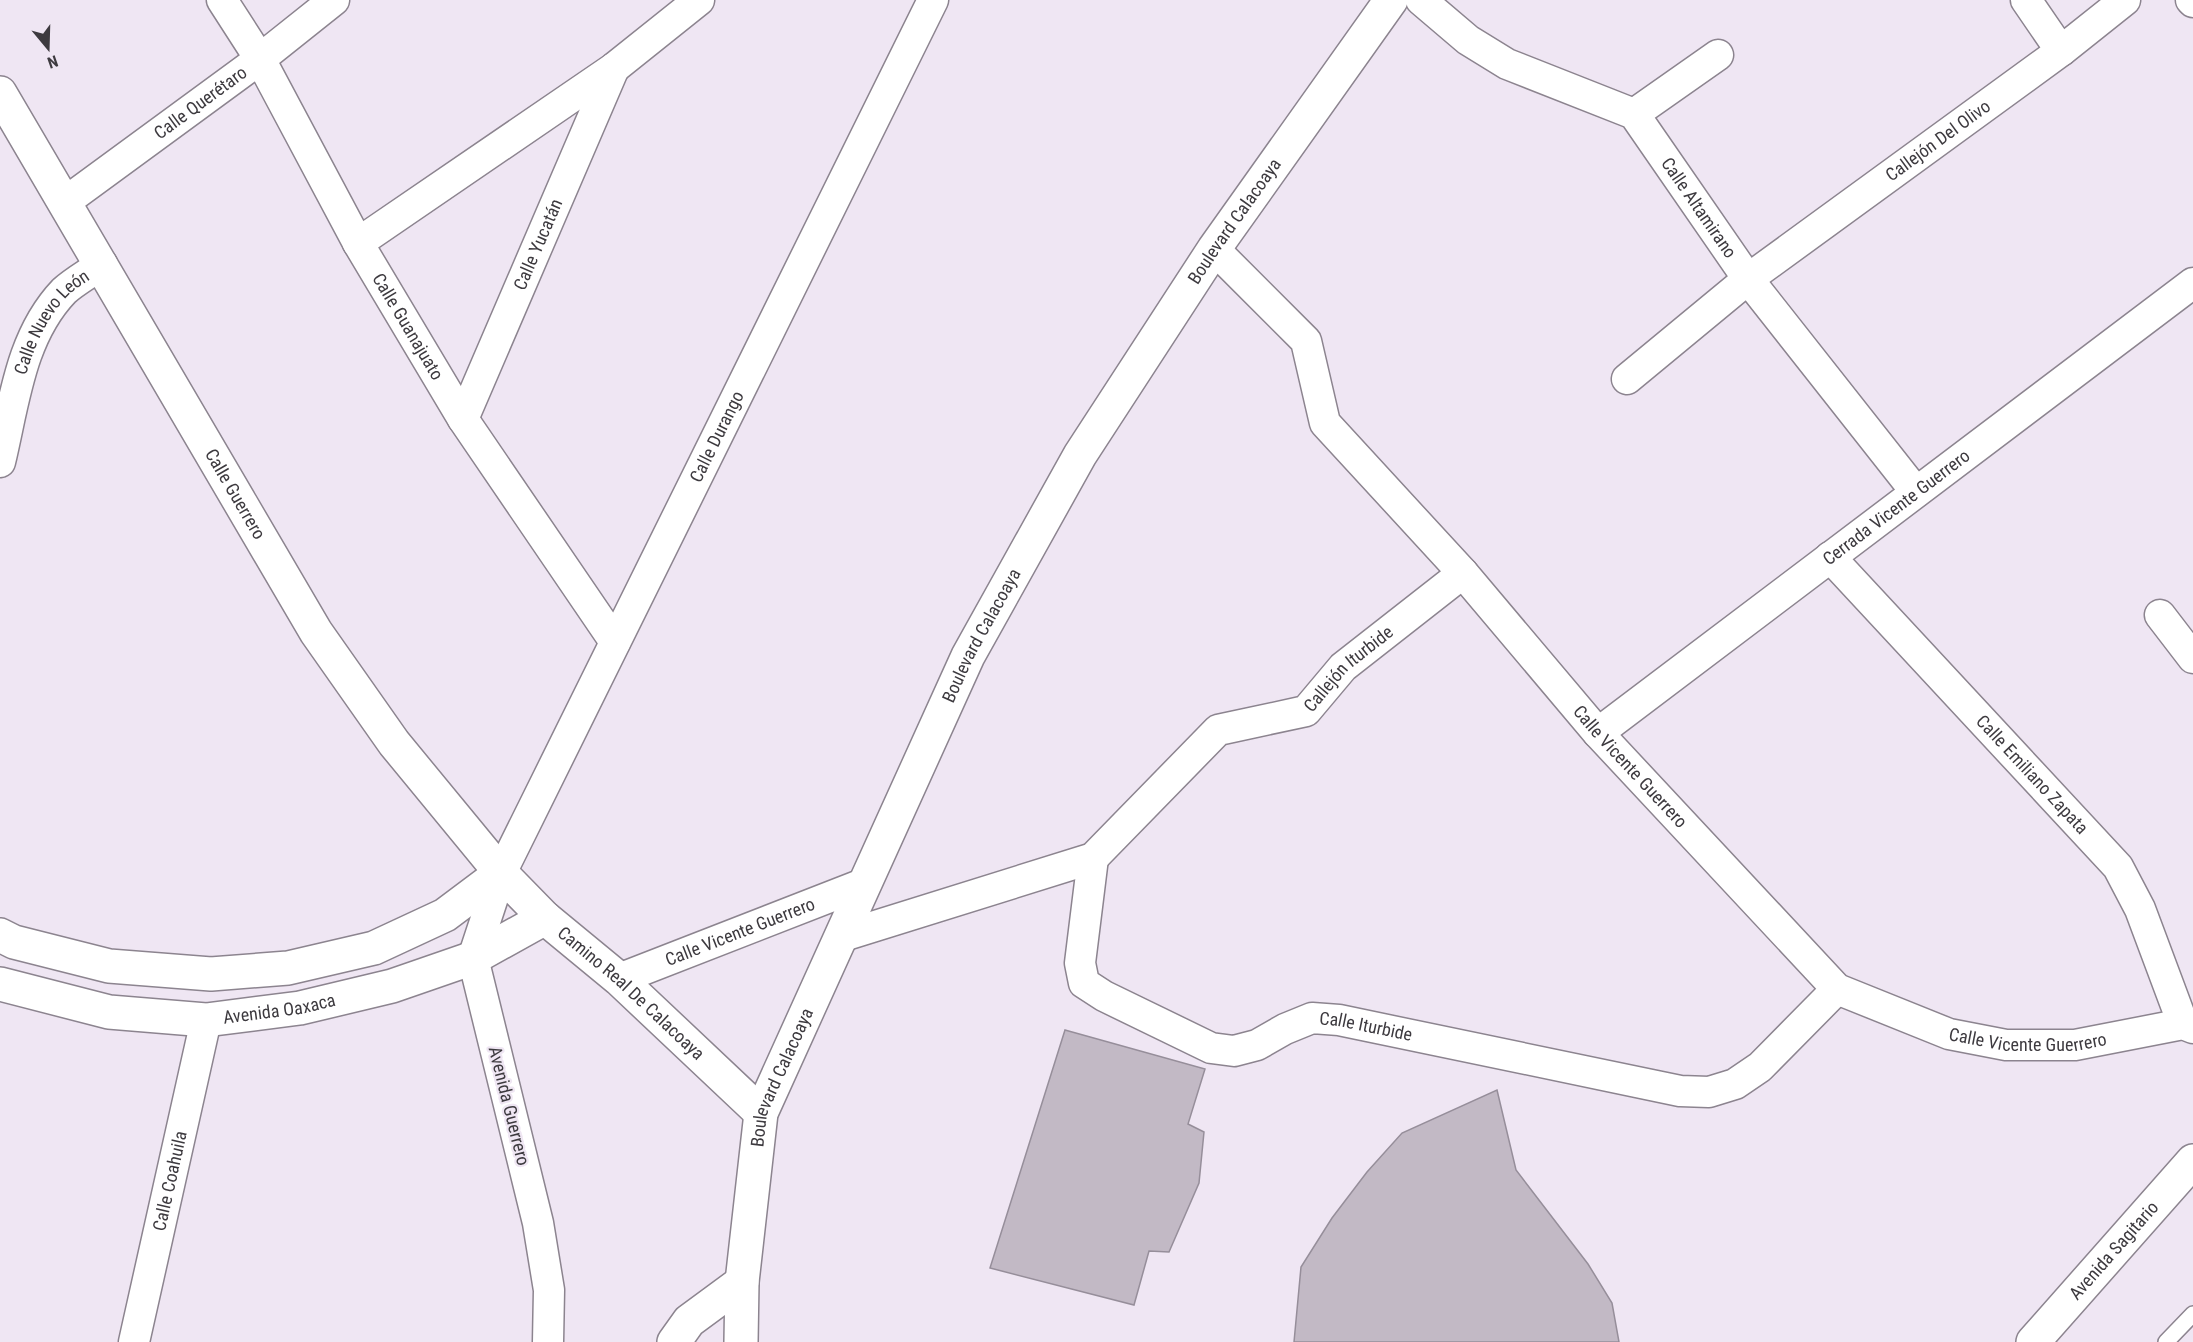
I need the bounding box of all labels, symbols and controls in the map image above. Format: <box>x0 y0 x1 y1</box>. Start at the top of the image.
north arrow <box>18 18 78 78</box>
text: N <box>45 51 60 72</box>
street label: Calle Querétaro <box>150 61 251 143</box>
street label: Callejón Del Olivo <box>1881 95 1994 185</box>
street label: Calle Altamirano <box>1657 153 1741 262</box>
street label: Boulevard Calacoaya <box>1183 154 1285 288</box>
street label: Calle Yucatán <box>509 196 566 293</box>
street label: Calle Nuevo León <box>10 265 93 377</box>
street label: Calle Guanajuato <box>368 269 448 384</box>
street label: Calle Durango <box>685 387 748 486</box>
street label: Calle Guerrero <box>201 445 270 543</box>
street label: Cerrada Vicente Guerrero <box>1818 445 1974 569</box>
street label: Boulevard Calacoaya <box>937 565 1025 706</box>
street label: Callejón Iturbide <box>1299 621 1397 716</box>
street label: Calle Vicente Guerrero <box>1569 701 1692 832</box>
street label: Calle Emiliano Zapata <box>1972 710 2093 838</box>
street label: Calle Vicente Guerrero <box>662 893 818 970</box>
street label: Camino Real De Calacoaya <box>554 922 709 1064</box>
street label: Avenida Oaxaca <box>222 989 337 1028</box>
street label: Boulevard Calacoaya <box>746 1005 817 1148</box>
street label: Calle Iturbide <box>1319 1008 1414 1045</box>
street label: Calle Vicente Guerrero <box>1947 1023 2108 1055</box>
street label: Avenida Guerrero <box>485 1044 534 1168</box>
street label: Calle Coahuila <box>148 1129 191 1233</box>
street label: Avenida Sagitario <box>2064 1197 2162 1304</box>

